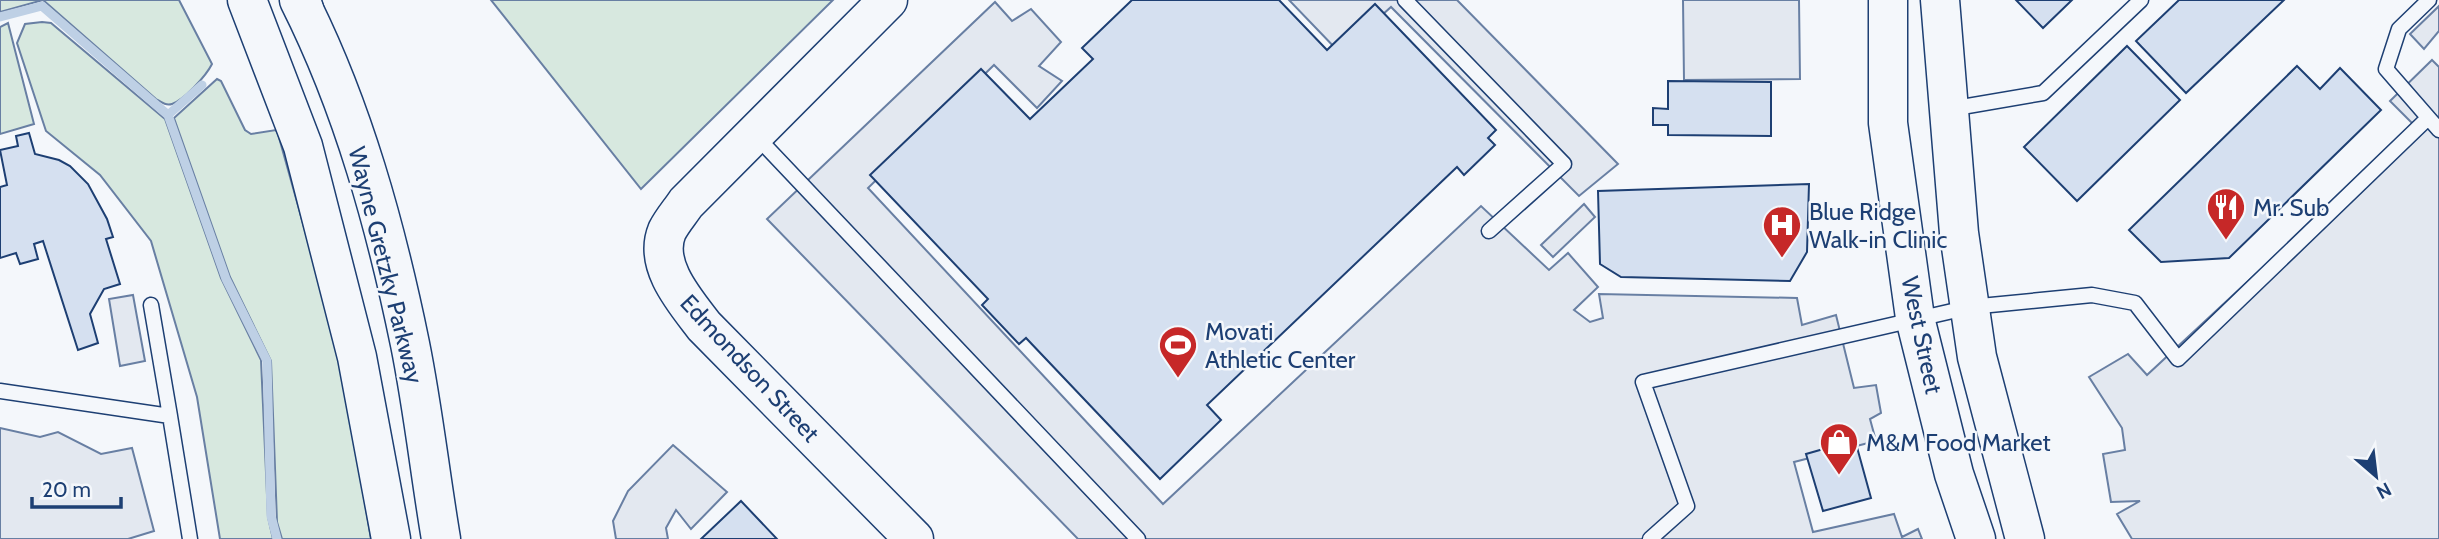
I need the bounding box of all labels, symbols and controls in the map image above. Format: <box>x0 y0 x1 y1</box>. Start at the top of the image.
street label: Wayne Gretzky Parkway <box>343 144 429 386</box>
restaurant icon: Mr. Sub <box>2205 186 2247 241</box>
place label: Mr. Sub <box>2253 193 2329 222</box>
place label: Blue Ridge Walk-in Clinic <box>1809 197 1947 254</box>
hospital icon: Blue Ridge Walk-in Clinic <box>1761 204 1803 259</box>
street label: West Street <box>1895 274 1949 396</box>
street label: Edmondson Street <box>674 288 826 448</box>
place label: Movati Athletic Center <box>1205 317 1356 374</box>
sports icon: Movati Athletic Center <box>1157 324 1199 379</box>
shop icon: M&M Food Market <box>1818 421 1860 476</box>
place label: M&M Food Market <box>1866 428 2051 457</box>
north arrow <box>2341 441 2411 511</box>
scale bar <box>32 466 121 510</box>
text: 20 m <box>42 477 91 502</box>
text: N <box>2372 477 2395 504</box>

